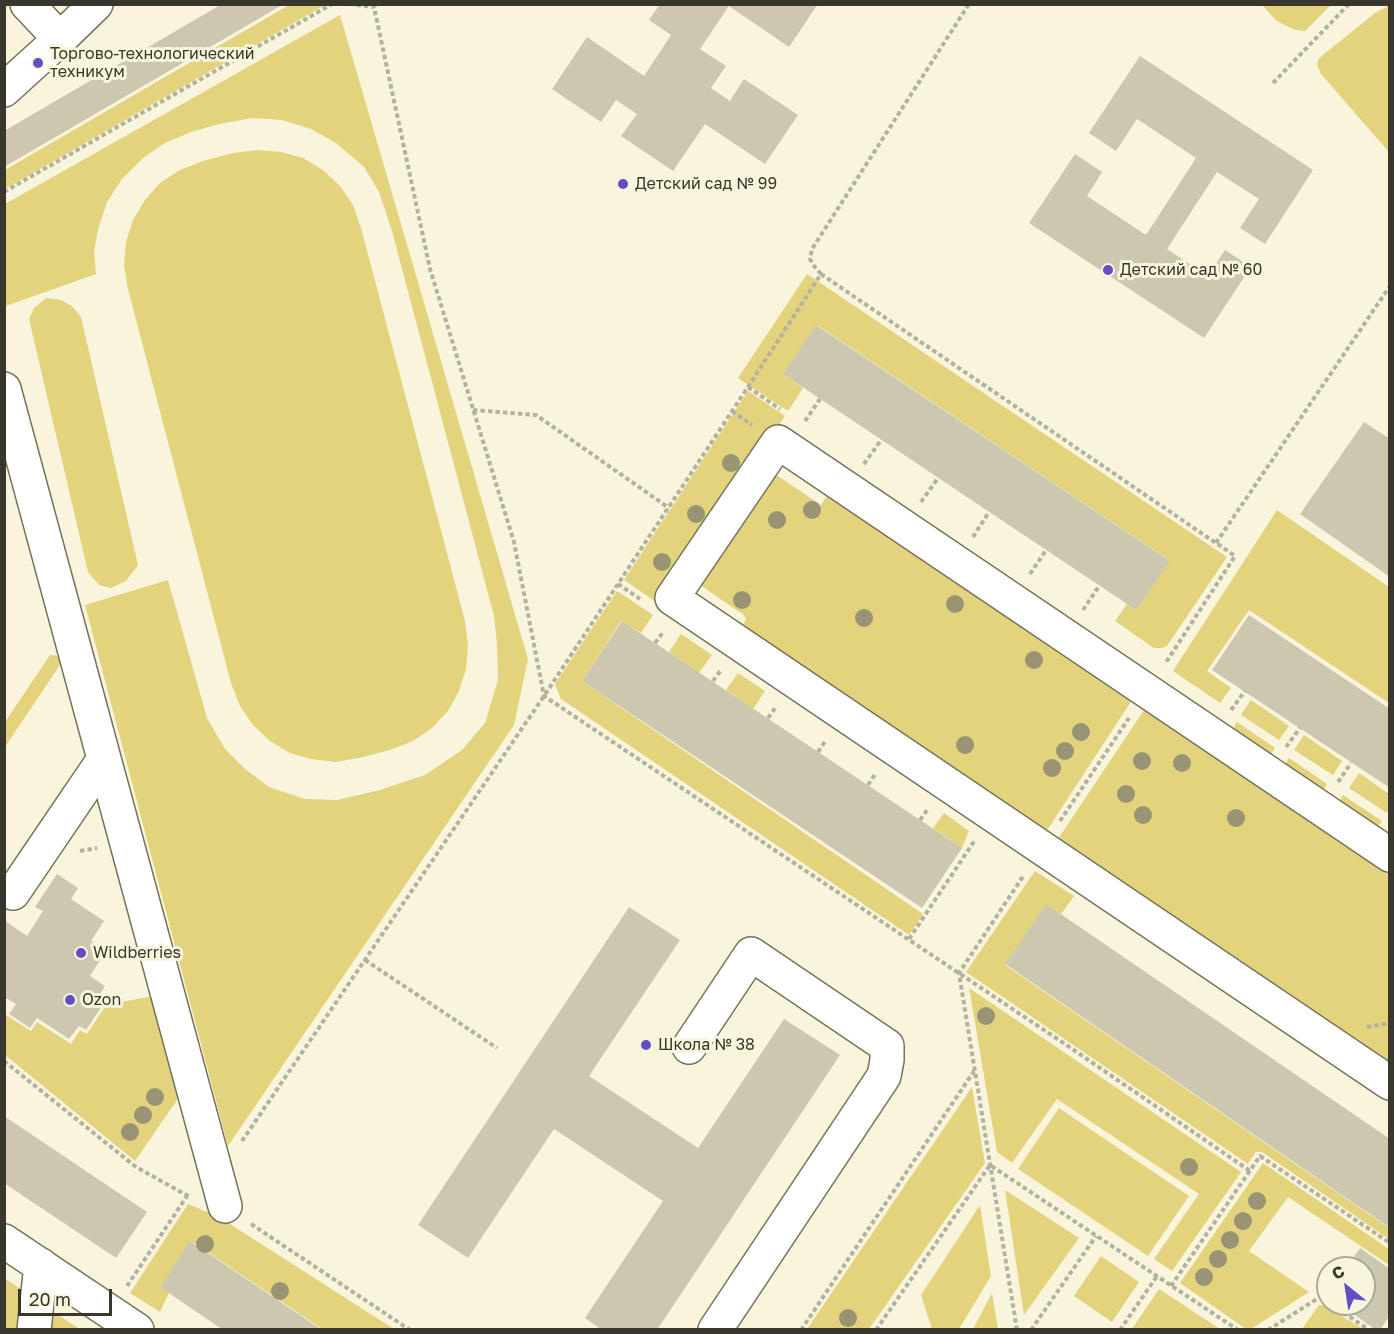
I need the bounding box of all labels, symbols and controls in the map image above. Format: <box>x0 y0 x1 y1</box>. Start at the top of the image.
place label: Торгово-технологический техникум <box>50 44 254 82</box>
marker: Торгово-технологический техникум <box>31 56 45 70</box>
place label: Детский сад № 99 <box>635 174 777 194</box>
marker: Детский сад № 99 <box>616 177 630 191</box>
place label: Детский сад № 60 <box>1120 260 1262 280</box>
marker: Детский сад № 60 <box>1101 263 1115 277</box>
place label: Wildberries <box>93 943 181 963</box>
marker: Wildberries <box>74 946 88 960</box>
place label: Ozon <box>82 990 121 1010</box>
marker: Ozon <box>63 993 77 1007</box>
place label: Школа № 38 <box>658 1035 755 1055</box>
marker: Школа № 38 <box>639 1038 653 1052</box>
north arrow <box>1316 1256 1376 1316</box>
text: С <box>1328 1261 1348 1284</box>
scale bar <box>21 1277 116 1315</box>
text: 20 m <box>29 1288 71 1310</box>

